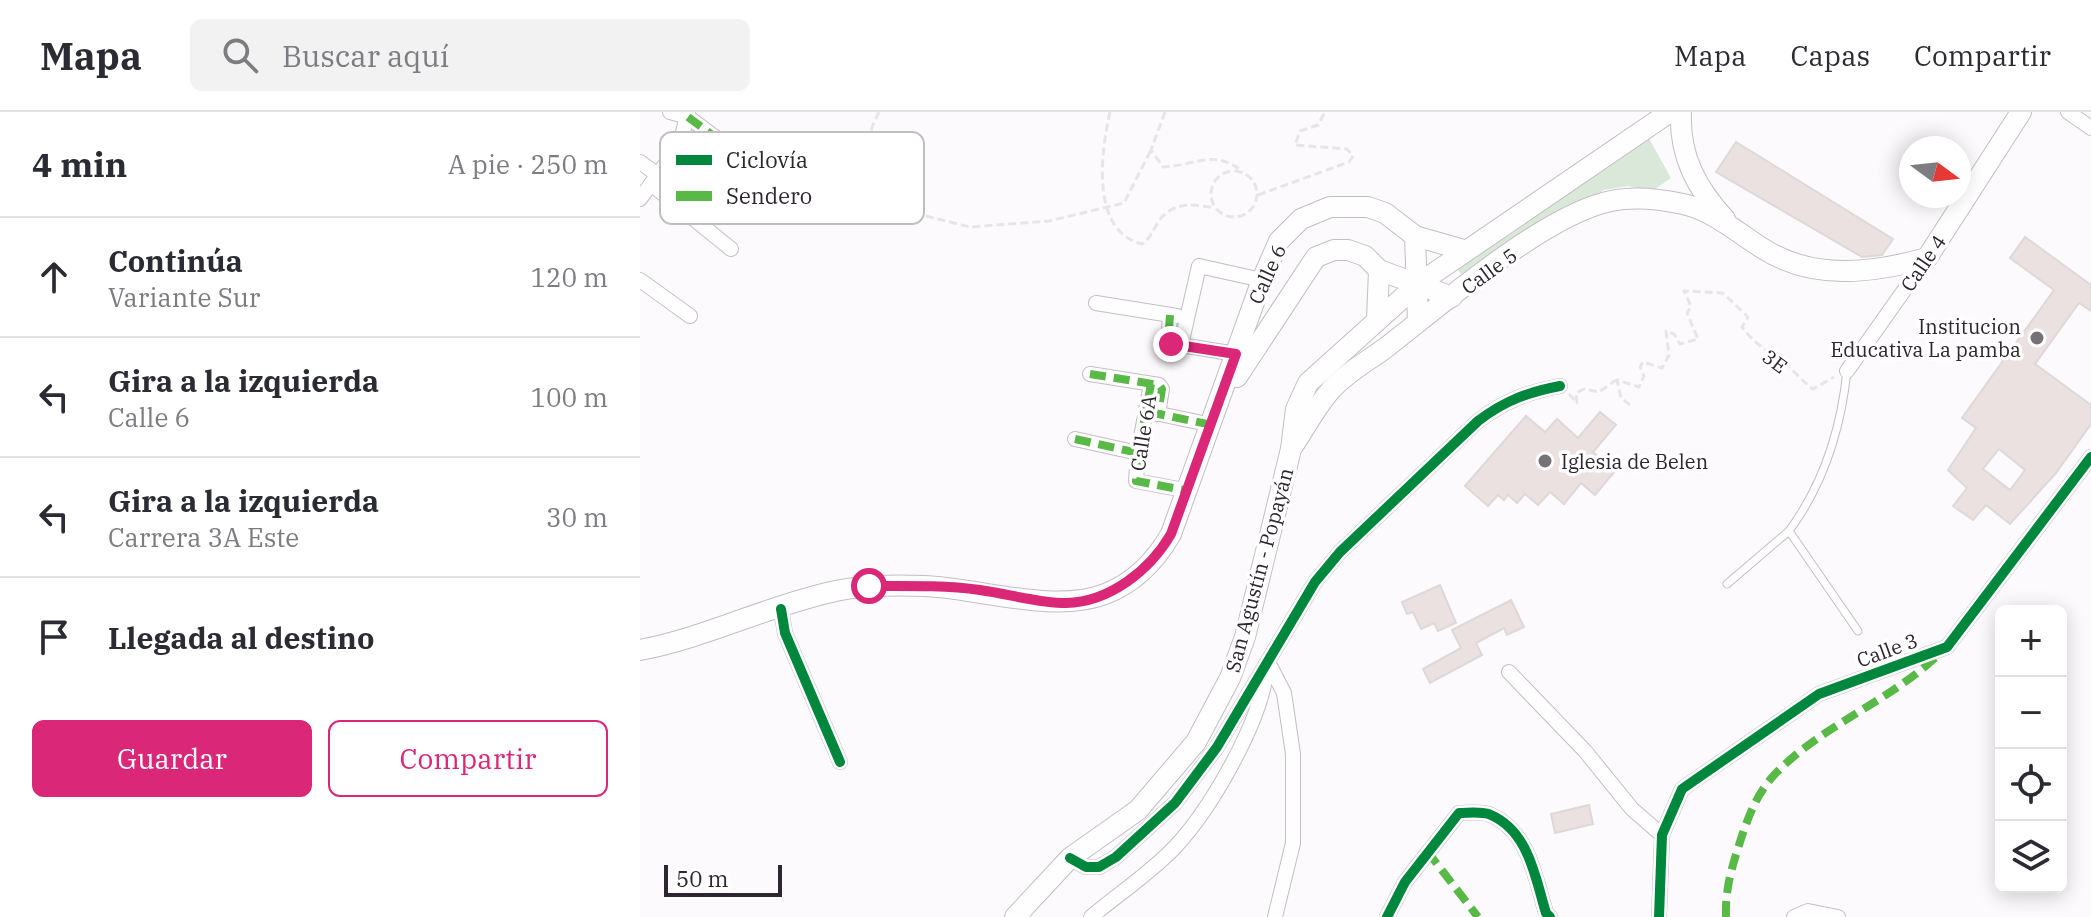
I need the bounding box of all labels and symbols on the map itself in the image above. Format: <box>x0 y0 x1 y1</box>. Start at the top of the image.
legend <box>660 132 924 224</box>
north arrow <box>1899 136 1971 208</box>
text: Ciclovía <box>726 145 808 174</box>
text: Sendero <box>726 181 812 210</box>
street label: Calle 4 <box>1894 229 1952 297</box>
street label: Calle 6 <box>1242 240 1292 308</box>
street label: Calle 5 <box>1456 242 1522 300</box>
place label: Institucion Educativa La pamba <box>1831 313 2021 363</box>
route end <box>1153 326 1189 362</box>
marker: Institucion Educativa La pamba <box>2028 329 2046 347</box>
street label: 3E <box>1757 343 1793 379</box>
street label: Calle 6A <box>1124 393 1162 473</box>
place label: Iglesia de Belen <box>1561 448 1708 475</box>
marker: Iglesia de Belen <box>1536 452 1554 470</box>
street label: San Agustín - Popayán <box>1219 465 1299 675</box>
route start <box>851 568 887 604</box>
street label: Calle 3 <box>1853 627 1921 673</box>
scale bar <box>664 861 782 897</box>

